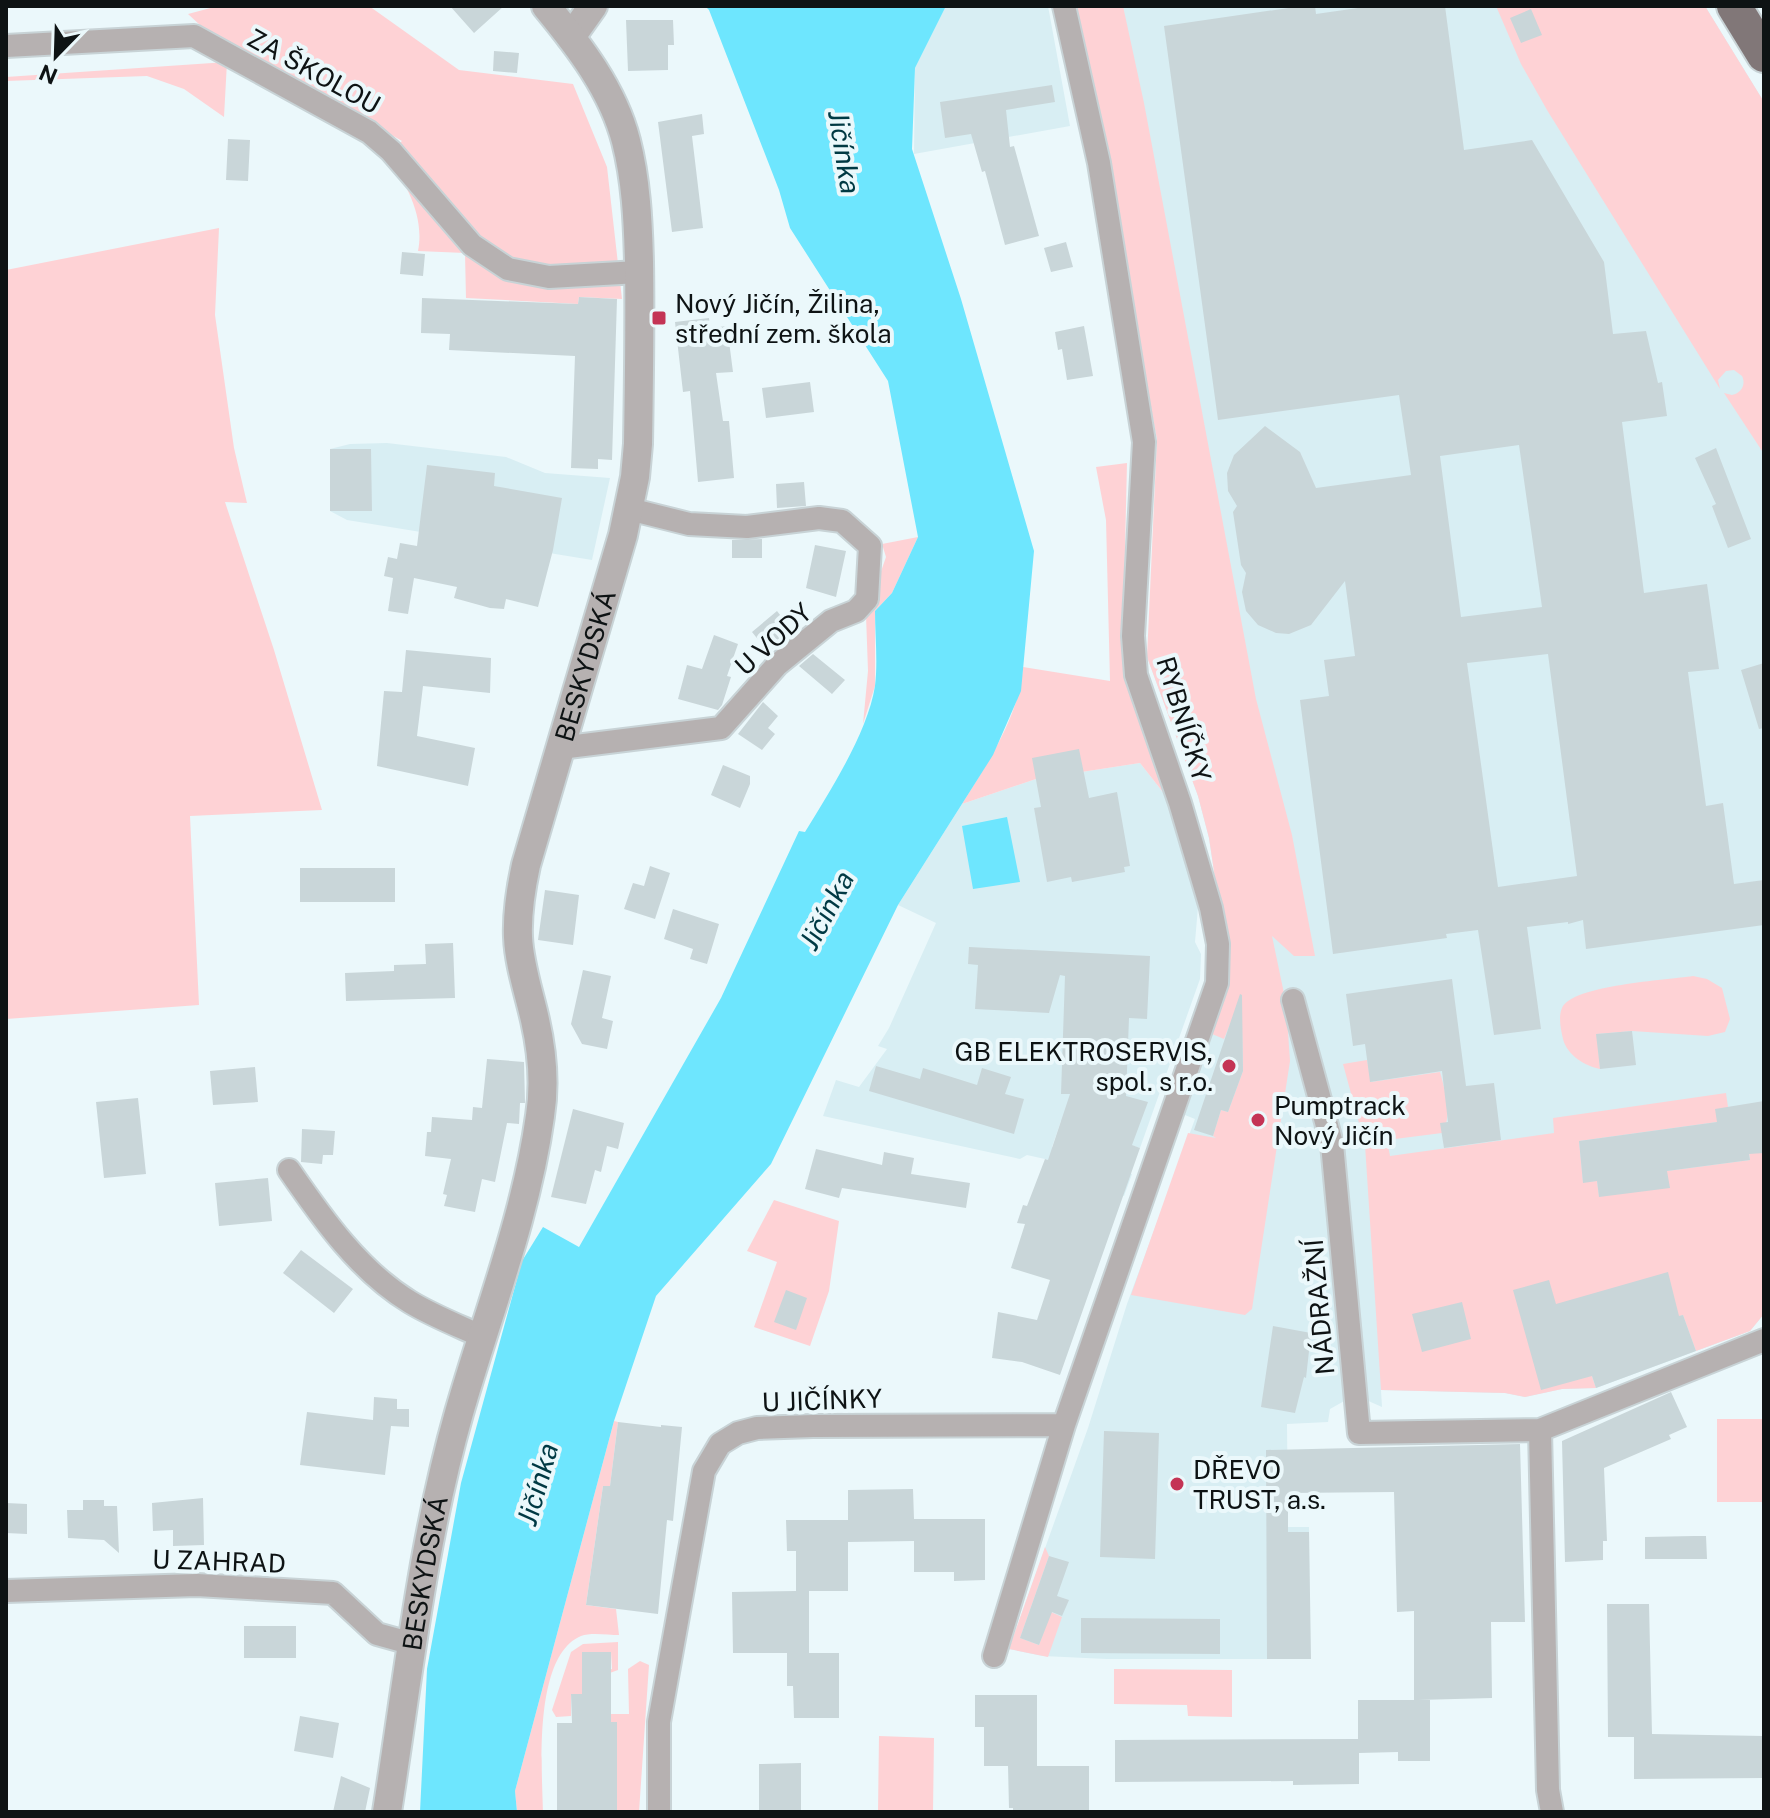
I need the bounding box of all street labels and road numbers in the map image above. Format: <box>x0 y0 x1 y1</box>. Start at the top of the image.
street label: ZA ŠKOLOU <box>242 22 386 120</box>
street label: BESKYDSKÁ <box>548 586 622 745</box>
street label: U VODY <box>728 596 818 682</box>
street label: RYBNÍČKY <box>1150 653 1218 786</box>
street label: NÁDRAŽNÍ <box>1297 1236 1340 1376</box>
street label: U JIČÍNKY <box>761 1382 883 1418</box>
street label: BESKYDSKÁ <box>396 1493 454 1652</box>
street label: U ZAHRAD <box>152 1543 286 1579</box>

